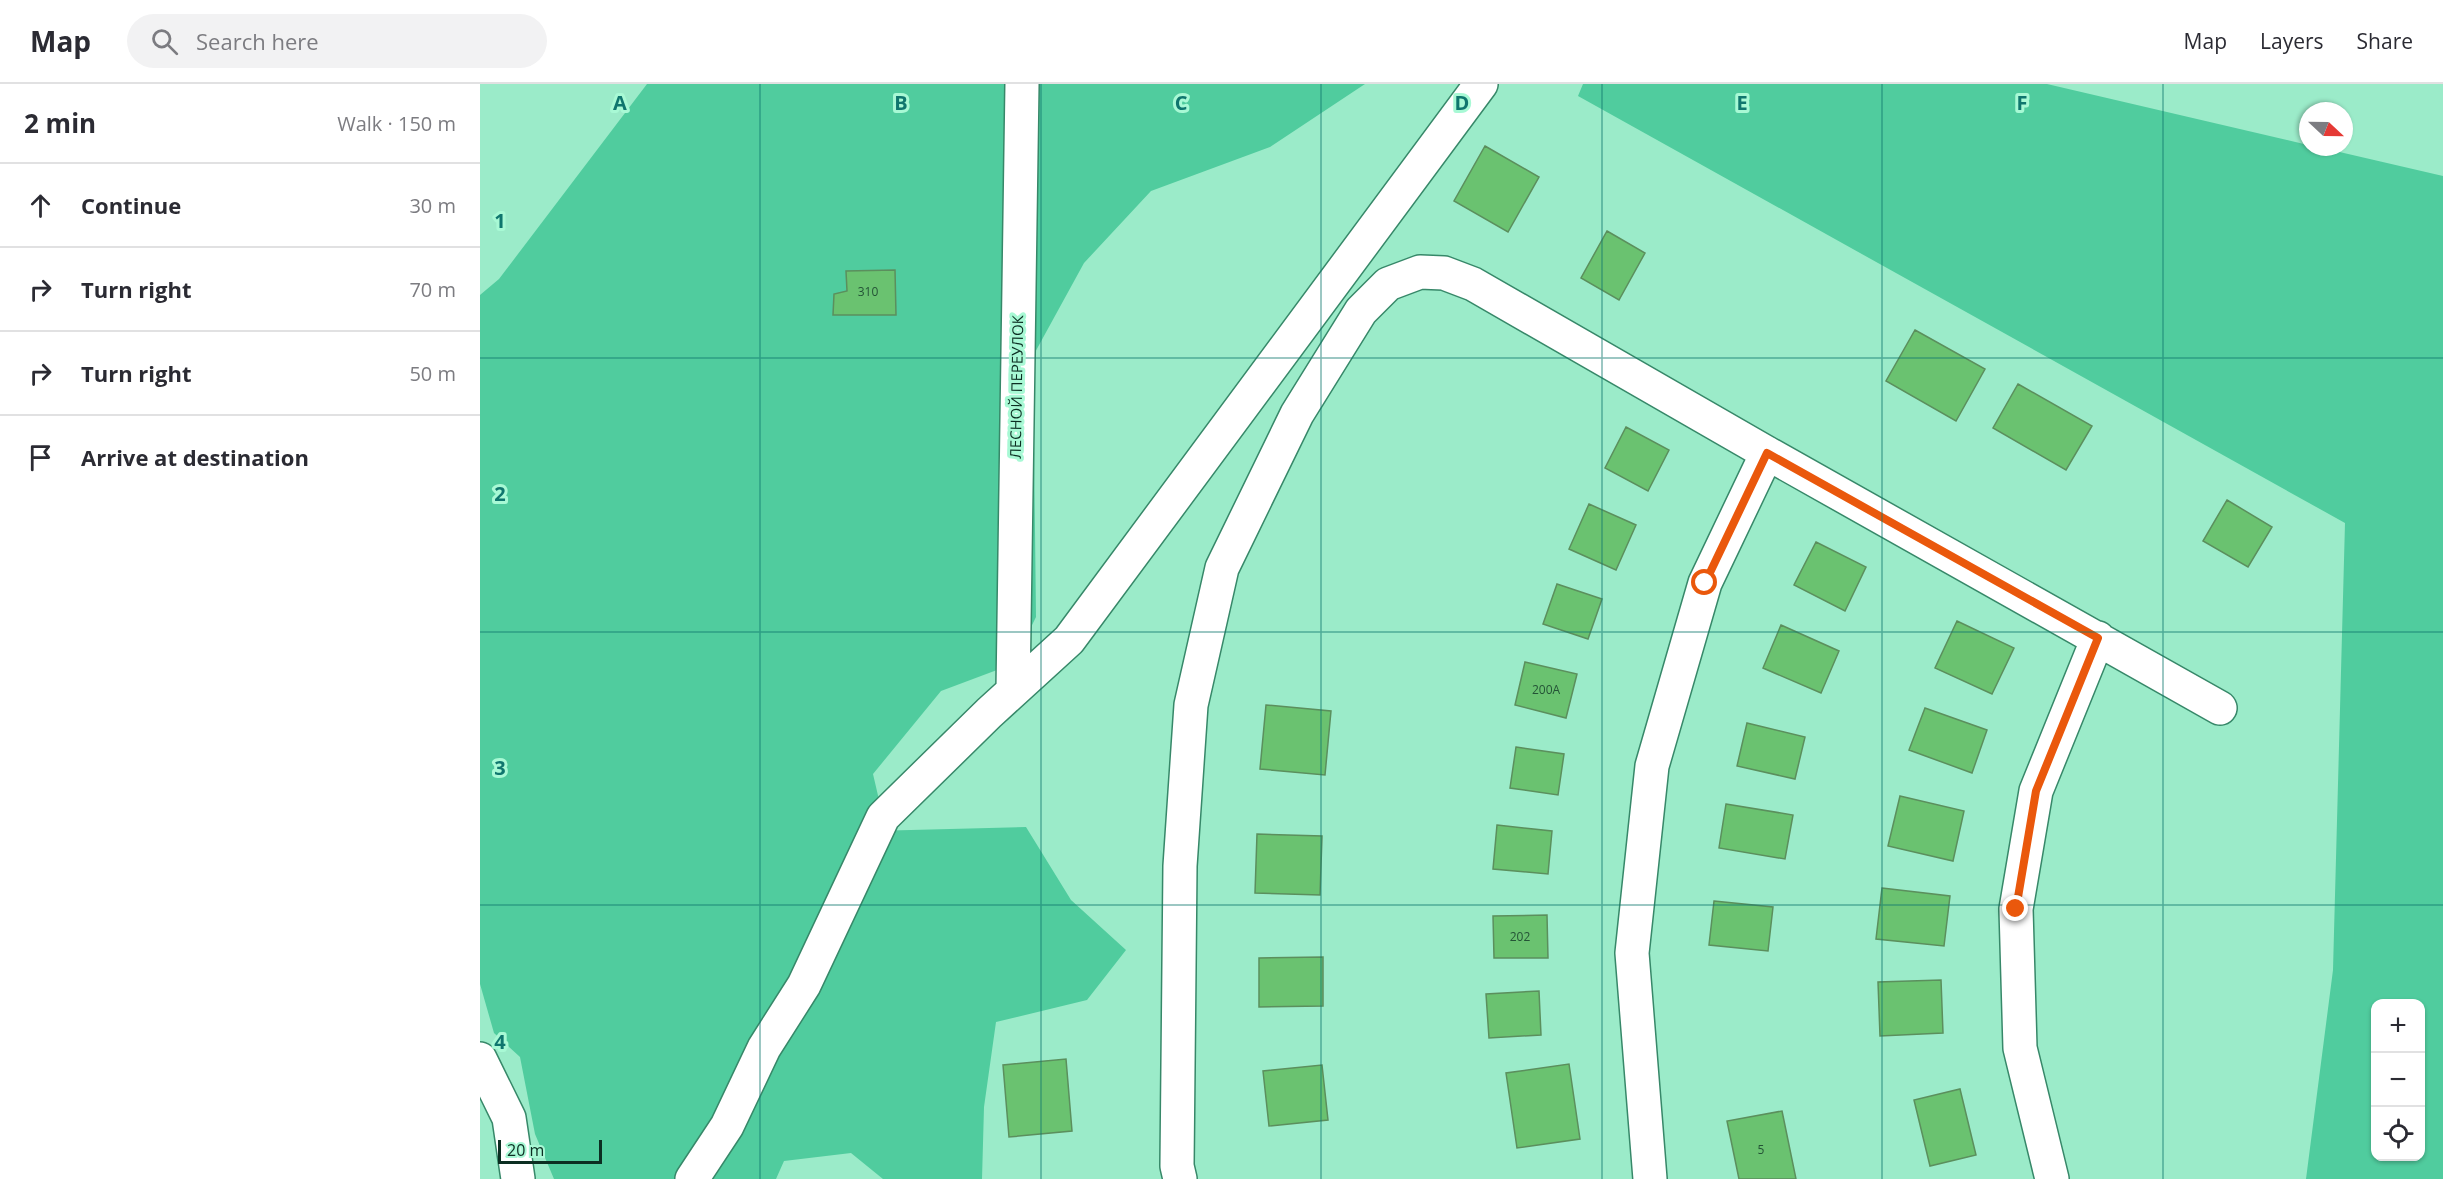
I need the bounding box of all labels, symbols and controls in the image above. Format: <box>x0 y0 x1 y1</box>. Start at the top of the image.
search box <box>127 14 547 68</box>
text: Map <box>30 22 91 60</box>
icon: search <box>148 25 181 58</box>
text: Search here <box>196 26 319 56</box>
text: Map <box>2184 27 2227 55</box>
text: Layers <box>2260 27 2324 55</box>
text: Share <box>2357 27 2413 55</box>
text: A <box>613 89 627 116</box>
text: B <box>894 89 908 116</box>
text: C <box>1175 89 1188 116</box>
text: D <box>1455 89 1469 116</box>
text: E <box>1736 89 1748 116</box>
text: F <box>2017 89 2027 116</box>
north arrow <box>2299 102 2353 156</box>
text: 2 min <box>24 105 96 141</box>
text: Walk · 150 m <box>337 110 456 137</box>
icon: ahead <box>24 189 57 222</box>
text: Continue <box>81 190 181 220</box>
text: 30 m <box>409 192 456 219</box>
text: 1 <box>494 207 506 234</box>
icon: right <box>24 273 57 306</box>
text: Turn right <box>81 274 192 304</box>
text: 70 m <box>409 276 456 303</box>
house number: 310 <box>858 283 878 300</box>
street label: ЛЕСНОЙ ПЕРЕУЛОК <box>1005 314 1027 459</box>
icon: right <box>24 357 57 390</box>
text: Turn right <box>81 358 192 388</box>
text: 50 m <box>409 360 456 387</box>
icon: arrive <box>24 441 57 474</box>
text: Arrive at destination <box>81 442 309 472</box>
text: 2 <box>494 480 506 507</box>
route start <box>1691 569 1717 595</box>
house number: 200А <box>1532 681 1560 698</box>
text: 3 <box>494 754 506 781</box>
route end <box>2002 895 2028 921</box>
house number: 202 <box>1510 928 1530 945</box>
map controls <box>2371 999 2425 1161</box>
button: + <box>2371 999 2425 1053</box>
text: 4 <box>494 1028 506 1055</box>
button: − <box>2371 1053 2425 1107</box>
button: locate <box>2371 1107 2425 1161</box>
scale bar <box>498 1137 602 1164</box>
text: 20 m <box>507 1139 544 1161</box>
house number: 5 <box>1758 1141 1765 1158</box>

